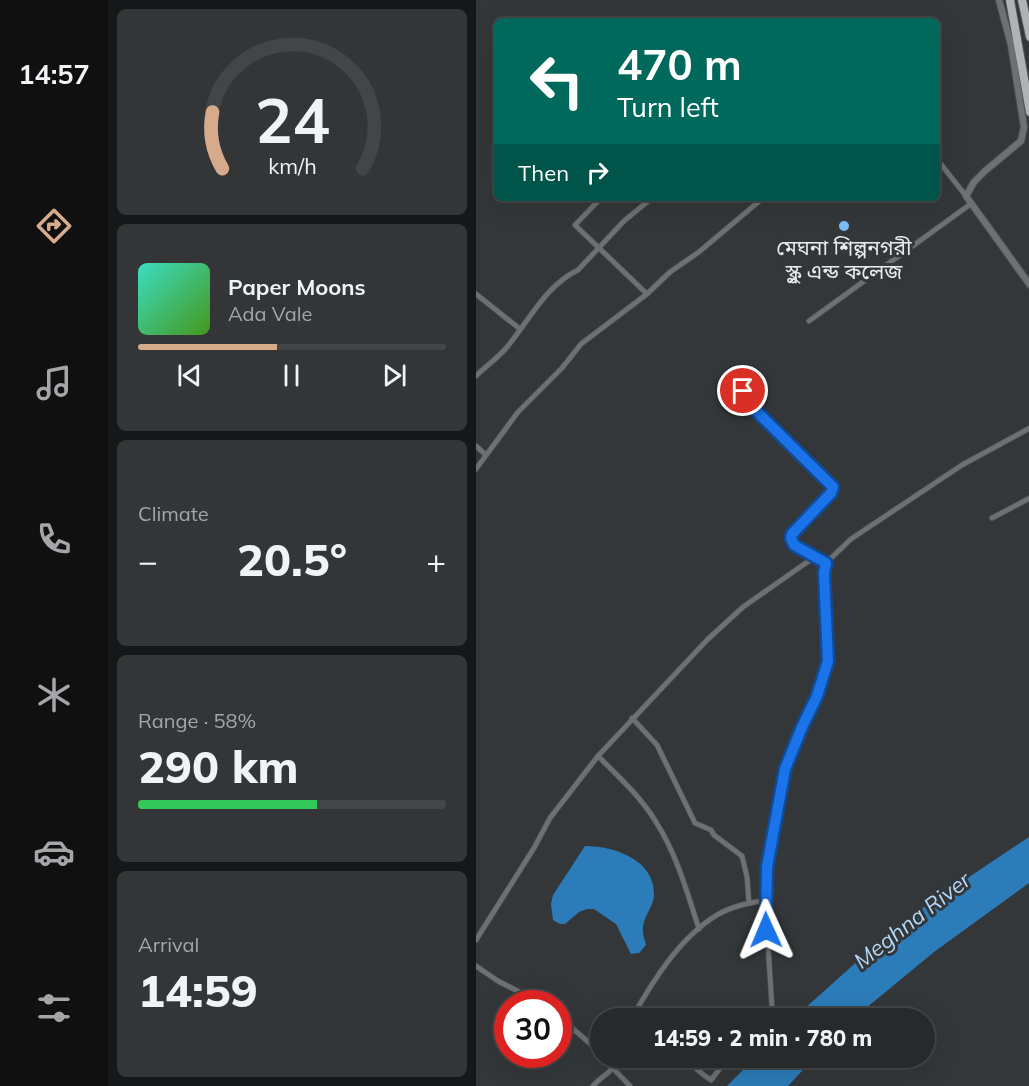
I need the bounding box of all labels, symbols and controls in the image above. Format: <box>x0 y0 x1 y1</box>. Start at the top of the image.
text: 470 m <box>617 38 742 91</box>
icon: left <box>518 42 596 120</box>
text: 14:57 <box>18 57 90 91</box>
text: 24 <box>255 80 329 159</box>
text: Turn left <box>617 90 719 124</box>
text: km/h <box>268 153 316 180</box>
icon: right <box>581 156 614 189</box>
text: Then <box>518 159 569 187</box>
icon: directions <box>33 205 75 247</box>
marker: মেঘনা শিল্পনগরী স্কুল এন্ড কলেজ <box>837 219 851 233</box>
place label: মেঘনা শিল্পনগরী স্কুল এন্ড কলেজ <box>776 234 912 284</box>
text: Paper Moons <box>228 273 366 301</box>
text: Ada Vale <box>228 301 312 326</box>
icon: previous <box>173 359 206 392</box>
icon: pause <box>275 359 308 392</box>
icon: next <box>378 359 411 392</box>
icon: music <box>33 362 75 404</box>
pin <box>717 365 768 416</box>
icon: arrive <box>726 374 759 407</box>
text: Climate <box>138 501 209 526</box>
icon: phone <box>33 518 75 560</box>
text: 20.5° <box>237 531 347 587</box>
text: − <box>138 540 158 581</box>
text: + <box>426 540 446 581</box>
icon: climate <box>33 674 75 716</box>
text: Range · 58% <box>138 708 256 733</box>
text: 290 km <box>138 738 299 794</box>
icon: car <box>33 831 75 873</box>
water label: Meghna River <box>848 865 977 974</box>
position arrow <box>734 898 798 962</box>
text: Arrival <box>138 932 199 957</box>
text: 14:59 <box>138 962 258 1018</box>
icon: filters <box>33 987 75 1029</box>
speed limit sign: 30 <box>494 990 572 1068</box>
text: 14:59 · 2 min · 780 m <box>653 1024 872 1052</box>

